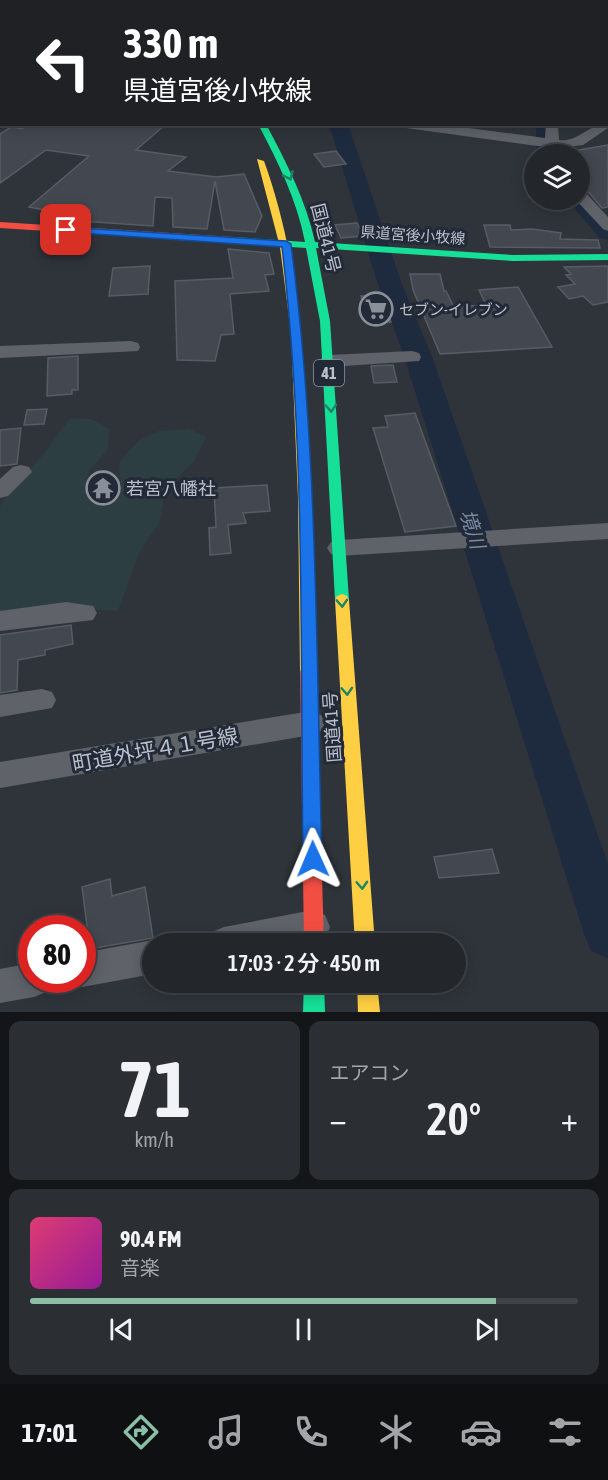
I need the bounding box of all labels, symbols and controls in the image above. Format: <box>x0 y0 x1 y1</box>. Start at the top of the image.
text: 330 m <box>123 19 218 67</box>
icon: left <box>24 24 102 102</box>
text: 県道宮後小牧線 <box>123 75 312 106</box>
map controls <box>524 144 590 210</box>
button: layers <box>524 144 590 210</box>
one-way arrow <box>282 170 294 181</box>
street label: 国道41号 <box>307 201 345 275</box>
pin <box>40 204 91 255</box>
icon: arrive <box>49 213 82 246</box>
street label: 県道宮後小牧線 <box>360 223 466 247</box>
supermarket icon: セブン-イレブン <box>358 291 394 327</box>
place label: セブン-イレブン <box>399 301 508 318</box>
road number: 41 <box>314 360 344 386</box>
one-way arrow <box>325 404 338 413</box>
temple icon: 若宮八幡社 <box>85 470 121 506</box>
place label: 若宮八幡社 <box>126 478 216 499</box>
water label: 境川 <box>456 506 491 553</box>
one-way arrow <box>336 599 349 608</box>
one-way arrow <box>341 686 354 695</box>
street label: 国道41号 <box>319 691 345 763</box>
street label: 町道外坪４１号線 <box>70 723 240 775</box>
position arrow <box>281 827 345 891</box>
one-way arrow <box>355 881 368 890</box>
speed limit sign: 80 <box>18 915 96 993</box>
text: 17:03 · 2 分 · 450 m <box>228 950 380 976</box>
text: 71 <box>118 1044 191 1134</box>
text: エアコン <box>330 1061 410 1084</box>
text: 20° <box>426 1093 481 1145</box>
text: − <box>330 1100 347 1138</box>
text: + <box>561 1100 578 1138</box>
text: km/h <box>134 1128 174 1151</box>
text: 90.4 FM <box>120 1226 182 1252</box>
text: 音楽 <box>120 1256 160 1279</box>
icon: previous <box>105 1313 138 1346</box>
icon: pause <box>287 1313 320 1346</box>
icon: next <box>470 1313 503 1346</box>
icon: directions <box>120 1411 162 1453</box>
icon: music <box>205 1411 247 1453</box>
icon: phone <box>290 1411 332 1453</box>
icon: climate <box>375 1411 417 1453</box>
icon: car <box>460 1411 502 1453</box>
icon: filters <box>544 1411 586 1453</box>
text: 17:01 <box>21 1417 78 1448</box>

